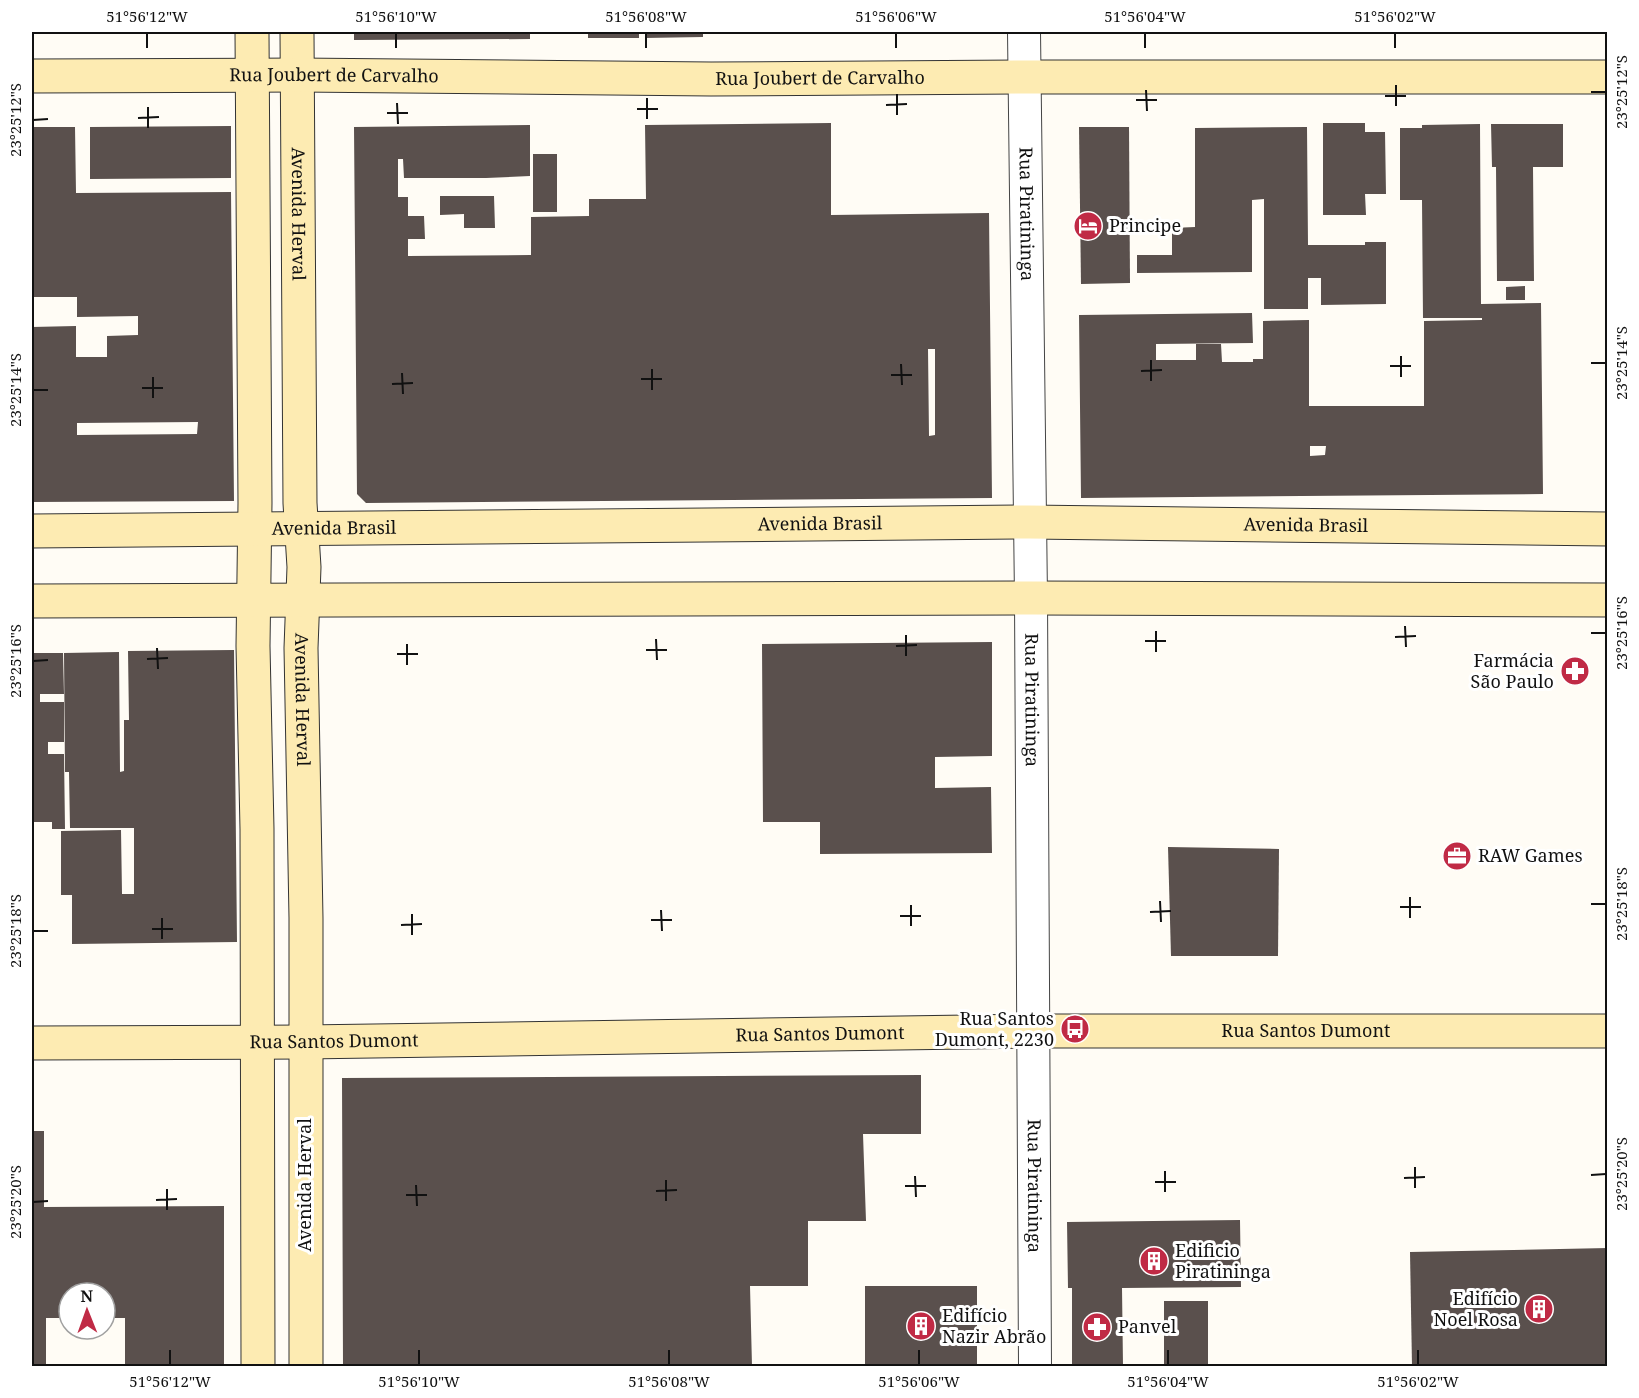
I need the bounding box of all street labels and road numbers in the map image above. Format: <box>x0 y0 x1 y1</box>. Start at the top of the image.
street label: Rua Joubert de Carvalho <box>229 62 439 87</box>
street label: Rua Joubert de Carvalho <box>715 65 925 90</box>
street label: Avenida Herval <box>287 147 312 281</box>
street label: Rua Piratininga <box>1014 147 1040 281</box>
street label: Avenida Brasil <box>758 510 883 535</box>
street label: Avenida Brasil <box>1244 512 1369 537</box>
street label: Avenida Brasil <box>272 515 397 540</box>
street label: Avenida Herval <box>290 633 316 767</box>
street label: Rua Piratininga <box>1020 633 1045 767</box>
street label: Rua Santos Dumont <box>1221 1018 1390 1042</box>
street label: Rua Santos Dumont <box>735 1020 905 1046</box>
street label: Rua Santos Dumont <box>249 1027 419 1053</box>
street label: Avenida Herval <box>292 1118 316 1252</box>
street label: Rua Piratininga <box>1023 1119 1047 1253</box>

